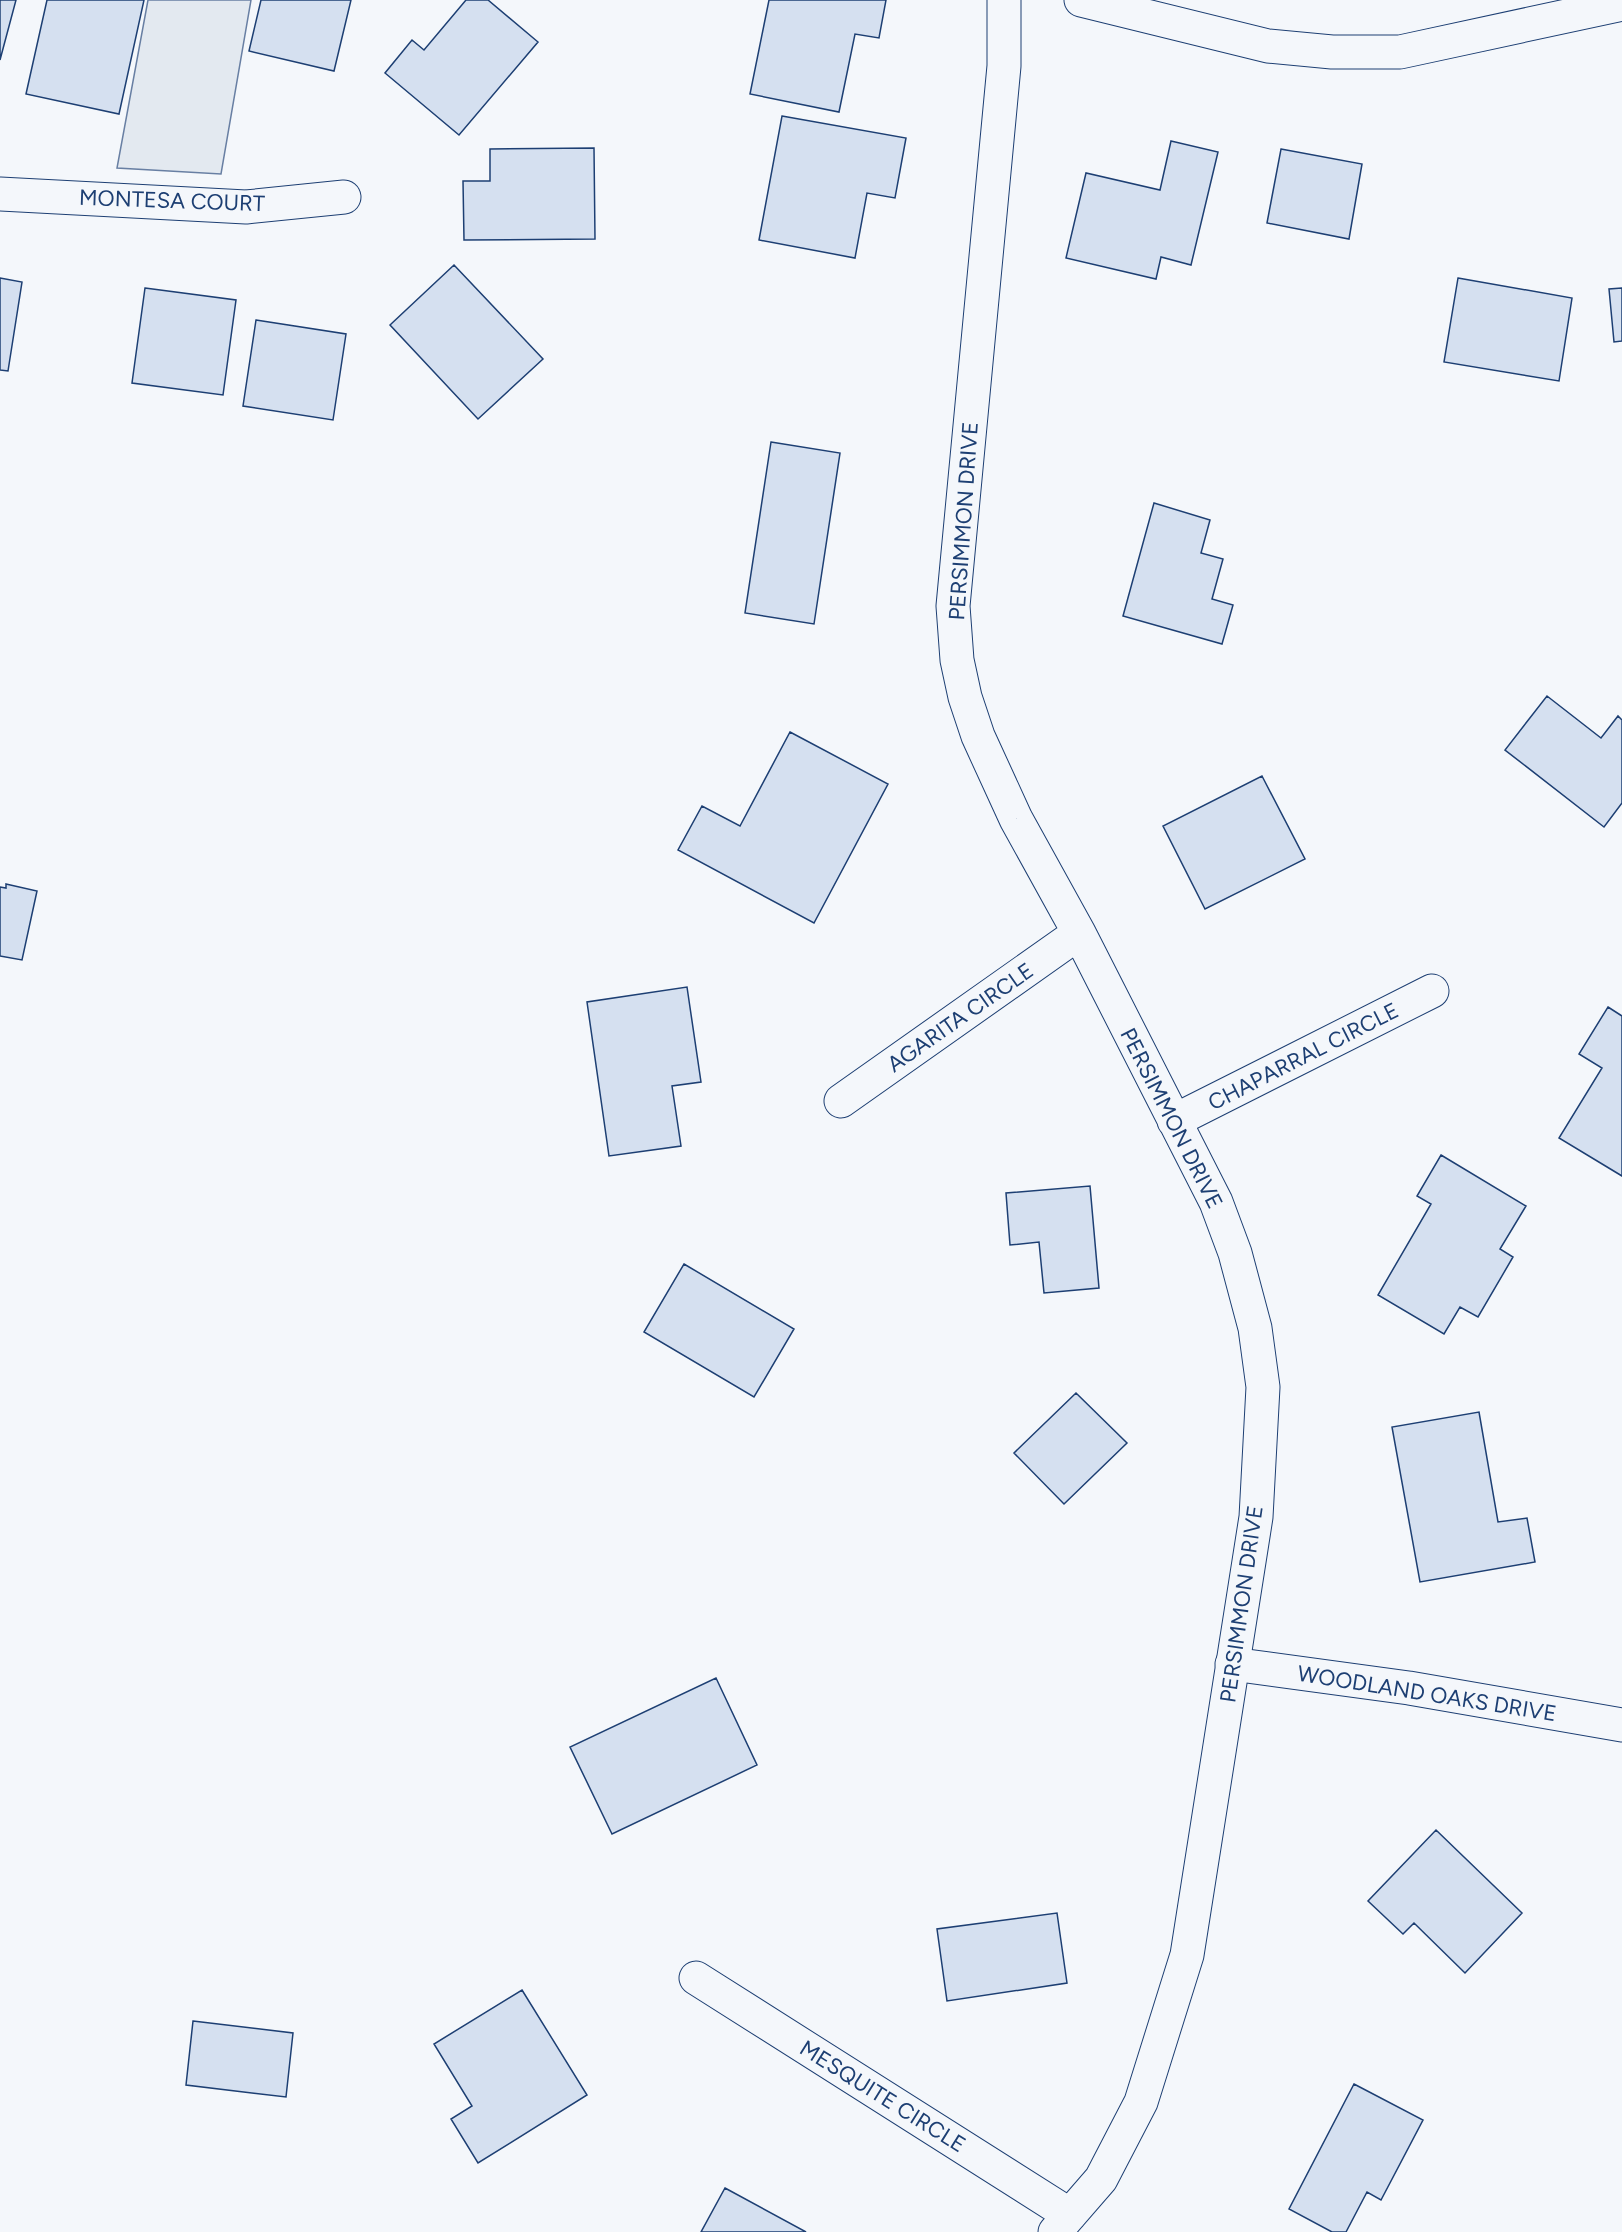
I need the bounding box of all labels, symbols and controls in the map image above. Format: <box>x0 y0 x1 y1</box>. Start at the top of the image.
street label: MONTESA COURT <box>79 184 265 217</box>
street label: PERSIMMON DRIVE <box>943 421 984 621</box>
street label: AGARITA CIRCLE <box>882 957 1039 1078</box>
street label: CHAPARRAL CIRCLE <box>1203 997 1403 1116</box>
street label: PERSIMMON DRIVE <box>1114 1023 1229 1213</box>
street label: PERSIMMON DRIVE <box>1214 1504 1269 1704</box>
street label: WOODLAND OAKS DRIVE <box>1296 1660 1558 1727</box>
street label: MESQUITE CIRCLE <box>795 2035 971 2158</box>

